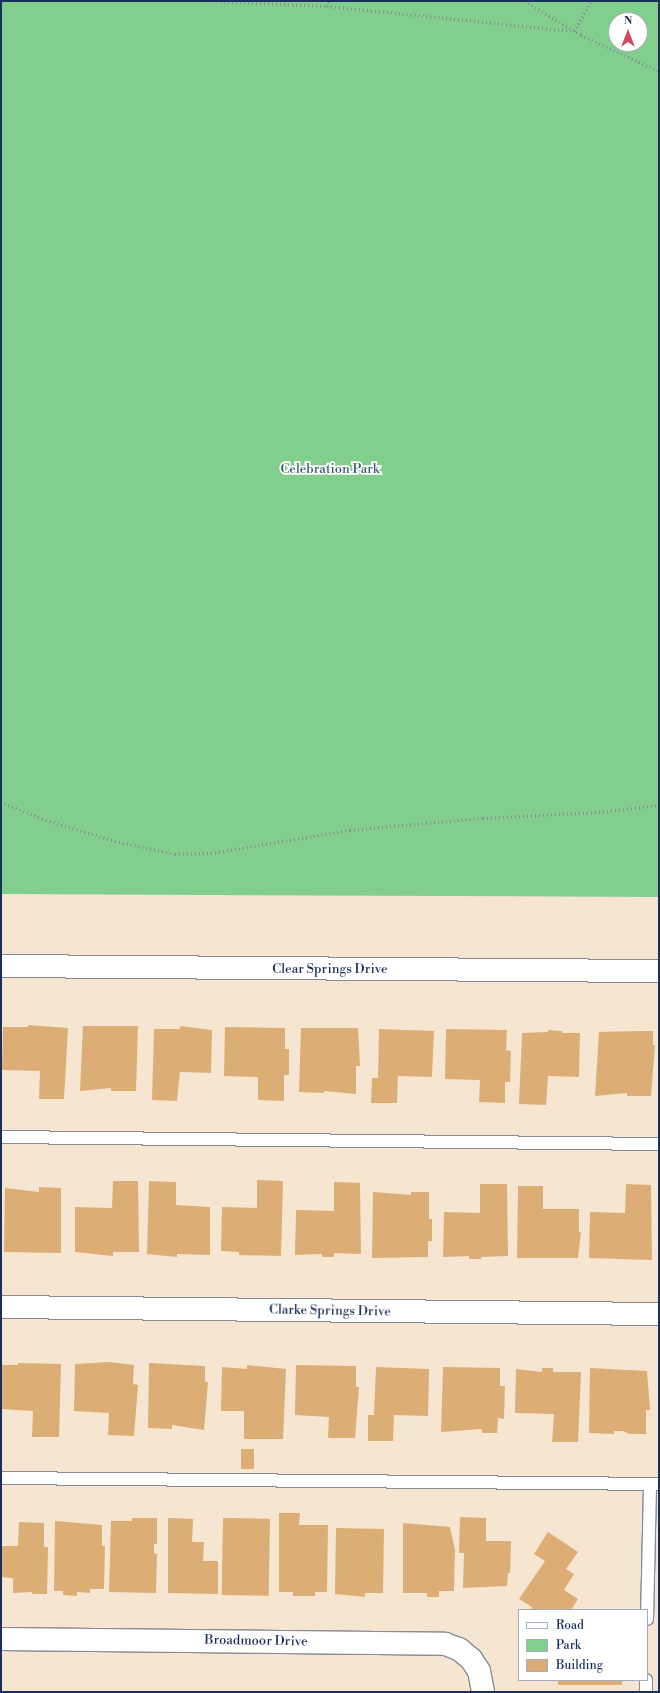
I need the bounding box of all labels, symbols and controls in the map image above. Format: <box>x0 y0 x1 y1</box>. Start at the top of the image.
north arrow <box>608 12 648 52</box>
text: N <box>624 14 632 28</box>
park label: Celebration Park <box>280 461 380 477</box>
street label: Clear Springs Drive <box>272 961 388 977</box>
street label: Clarke Springs Drive <box>269 1302 391 1320</box>
legend <box>518 1609 648 1681</box>
text: Road <box>556 1618 584 1633</box>
street label: Broadmoor Drive <box>204 1632 308 1650</box>
text: Park <box>556 1638 581 1653</box>
text: Building <box>556 1658 603 1673</box>

